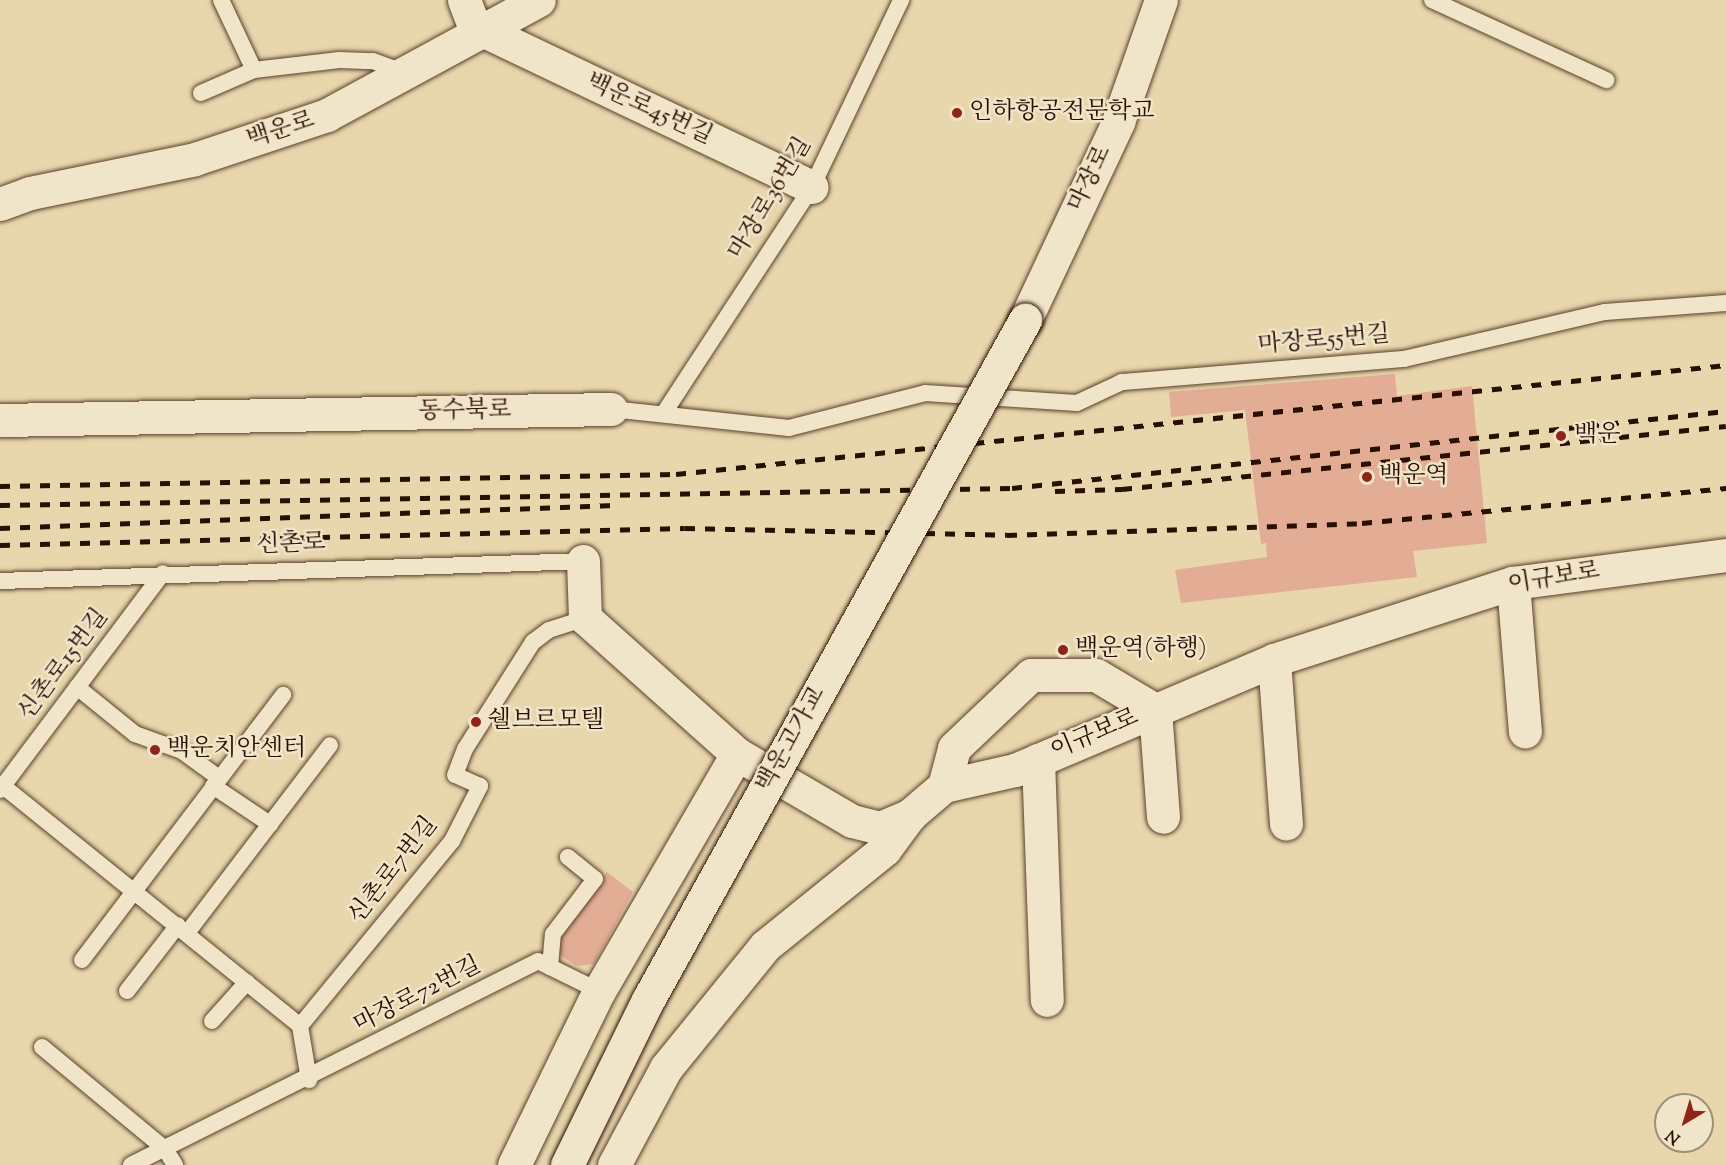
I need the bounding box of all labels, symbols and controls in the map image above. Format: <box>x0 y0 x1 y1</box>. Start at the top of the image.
street label: 백운로45번길 <box>581 68 717 152</box>
place label: 인하항공전문학교 <box>969 99 1154 127</box>
marker: 인하항공전문학교 <box>950 106 964 120</box>
street label: 백운로 <box>243 107 319 155</box>
street label: 마장로36번길 <box>723 133 819 265</box>
street label: 마장로 <box>1063 141 1119 217</box>
street label: 마장로55번길 <box>1257 321 1391 361</box>
street label: 동수북로 <box>418 397 512 427</box>
place label: 백운 <box>1574 422 1620 450</box>
marker: 백운 <box>1552 427 1570 445</box>
place label: 백운역 <box>1379 463 1449 491</box>
marker: 백운역 <box>1360 470 1374 484</box>
street label: 신촌로 <box>256 529 326 561</box>
street label: 이규보로 <box>1506 558 1602 600</box>
street label: 신촌로15번길 <box>13 604 115 726</box>
place label: 백운역(하행) <box>1075 636 1207 664</box>
marker: 백운역(하행) <box>1056 643 1070 657</box>
street label: 백운고가교 <box>751 682 833 798</box>
street label: 이규보로 <box>1047 704 1143 766</box>
place label: 쉘브르모텔 <box>488 708 604 736</box>
marker: 쉘브르모텔 <box>469 715 483 729</box>
place label: 백운치안센터 <box>167 736 306 764</box>
marker: 백운치안센터 <box>148 743 162 757</box>
street label: 신촌로7번길 <box>343 812 445 930</box>
street label: 마장로72번길 <box>350 952 486 1040</box>
north arrow <box>1654 1093 1714 1153</box>
text: N <box>1662 1123 1686 1149</box>

